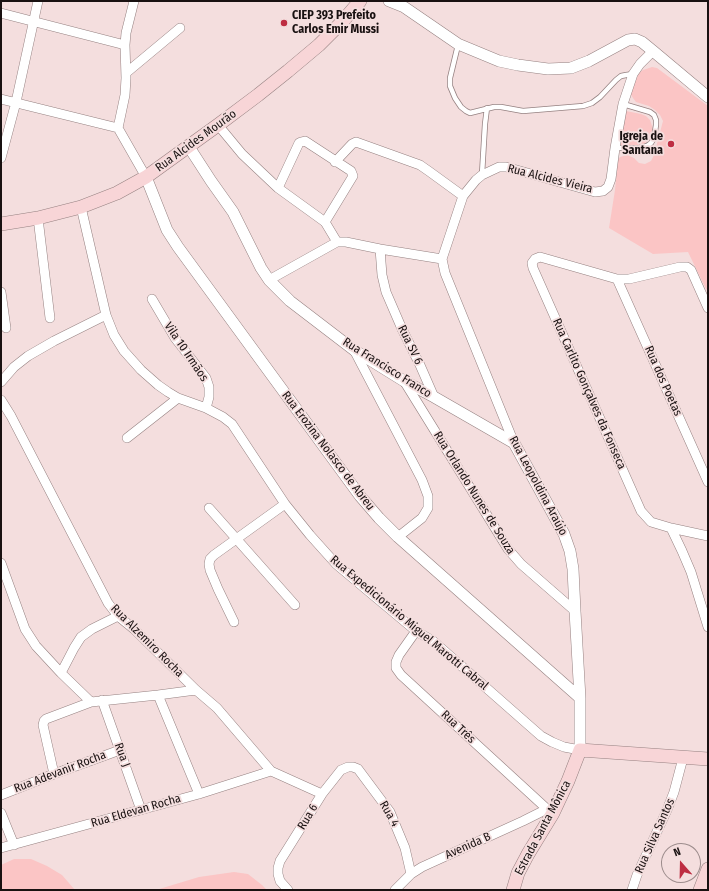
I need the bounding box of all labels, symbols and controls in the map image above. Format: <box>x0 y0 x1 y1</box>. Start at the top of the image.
place label: CIEP 393 Prefeito Carlos Emir Mussi <box>292 9 379 37</box>
marker: CIEP 393 Prefeito Carlos Emir Mussi <box>279 18 289 28</box>
street label: Rua Alcides Mourão <box>153 107 239 175</box>
place label: Igreja de Santana <box>619 130 663 158</box>
marker: Igreja de Santana <box>666 139 676 149</box>
street label: Rua Alcides Vieira <box>506 161 594 197</box>
street label: Rua Carlito Gonçalves da Fonseca <box>549 316 629 472</box>
street label: Vila 10 Irmãos <box>161 320 211 384</box>
street label: Rua SV 6 <box>394 323 426 367</box>
street label: Rua Francisco Franco <box>340 335 434 401</box>
street label: Rua dos Poetas <box>641 344 685 418</box>
street label: Rua Erozina Nolasco de Abreu <box>278 389 378 513</box>
street label: Rua Orlando Nunes de Souza <box>430 429 518 557</box>
street label: Rua Leopoldina Araújo <box>506 434 570 538</box>
street label: Rua Expedicionário Miguel Marotti Cabral <box>327 553 491 693</box>
street label: Rua Alzemiro Rocha <box>108 602 186 680</box>
street label: Rua Três <box>438 708 478 746</box>
street label: Rua J <box>111 741 133 769</box>
street label: Rua Adevanir Rocha <box>12 748 108 796</box>
street label: Estrada Santa Mônica <box>512 778 574 878</box>
street label: Rua Eldevan Rocha <box>89 791 183 831</box>
street label: Rua Silva Santos <box>632 796 678 876</box>
street label: Rua 4 <box>376 799 402 829</box>
street label: Rua 6 <box>295 802 321 832</box>
street label: Avenida B <box>443 830 493 862</box>
north arrow <box>661 843 701 883</box>
text: N <box>672 845 682 859</box>

